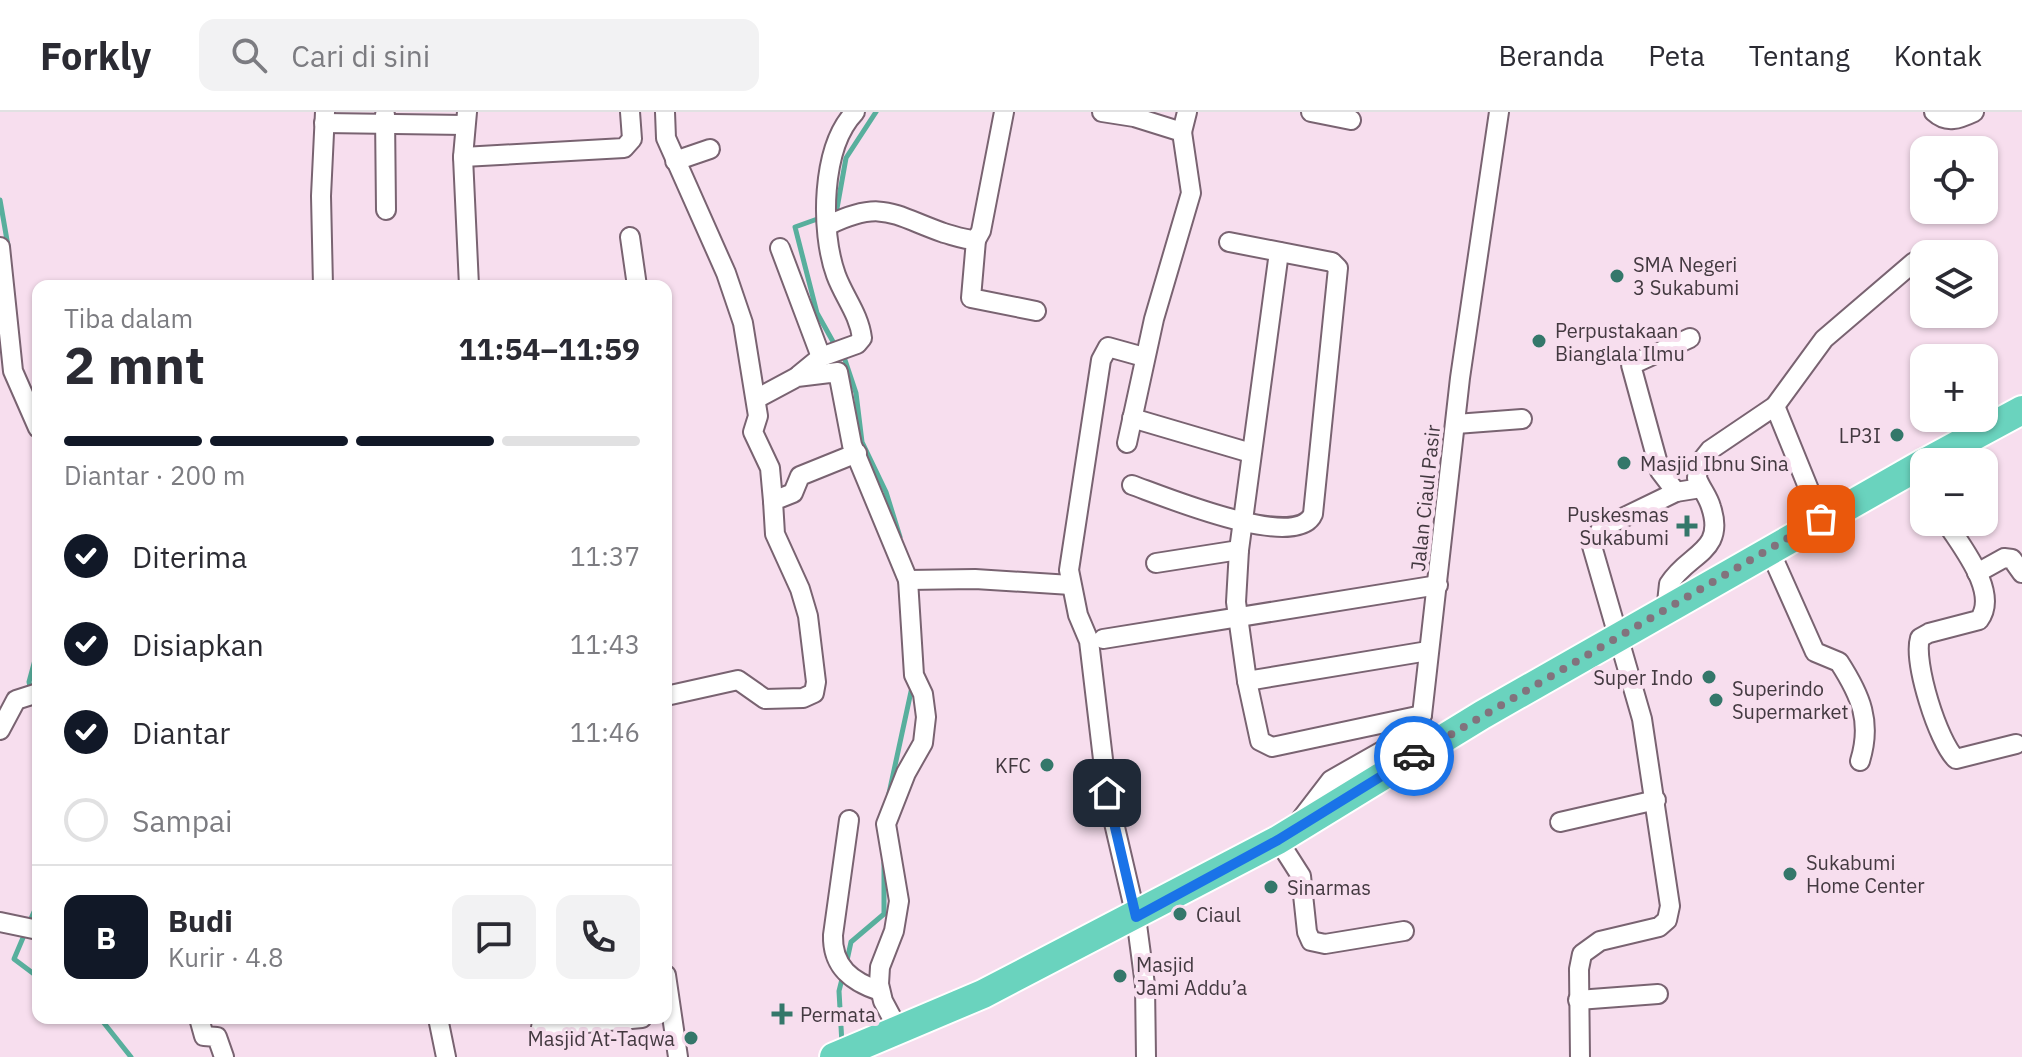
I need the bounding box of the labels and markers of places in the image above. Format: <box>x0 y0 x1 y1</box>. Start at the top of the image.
place label: SMA Negeri 3 Sukabumi <box>1633 251 1739 301</box>
marker: SMA Negeri 3 Sukabumi <box>1608 267 1626 285</box>
place label: Perpustakaan Bianglala Ilmu <box>1555 317 1685 367</box>
marker: Perpustakaan Bianglala Ilmu <box>1530 332 1548 350</box>
place label: LP3I <box>1839 422 1881 449</box>
marker: LP3I <box>1888 426 1906 444</box>
place label: Masjid Ibnu Sina <box>1640 450 1789 477</box>
marker: Masjid Ibnu Sina <box>1615 454 1633 472</box>
pin <box>1787 485 1855 553</box>
place label: Puskesmas Sukabumi <box>1567 501 1669 551</box>
marker: Puskesmas Sukabumi <box>1676 515 1698 537</box>
place label: Super Indo <box>1593 664 1693 691</box>
marker: Super Indo <box>1700 668 1718 686</box>
place label: Superindo Supermarket <box>1732 675 1849 725</box>
marker: Superindo Supermarket <box>1707 691 1725 709</box>
place label: KFC <box>995 752 1031 779</box>
marker: KFC <box>1038 756 1056 774</box>
pin <box>1073 759 1141 827</box>
place label: Sukabumi Home Center <box>1806 849 1925 899</box>
marker: Sukabumi Home Center <box>1781 865 1799 883</box>
place label: Sinarmas <box>1287 874 1371 901</box>
marker: Sinarmas <box>1262 878 1280 896</box>
place label: Ciaul <box>1196 901 1241 928</box>
marker: Ciaul <box>1171 905 1189 923</box>
place label: Masjid Jami Addu’a <box>1136 951 1247 1001</box>
marker: Masjid Jami Addu’a <box>1111 967 1129 985</box>
place label: Permata <box>800 1001 876 1028</box>
marker: Permata <box>771 1003 793 1025</box>
place label: Masjid At-Taqwa <box>528 1025 675 1052</box>
marker: Masjid At-Taqwa <box>682 1029 700 1047</box>

